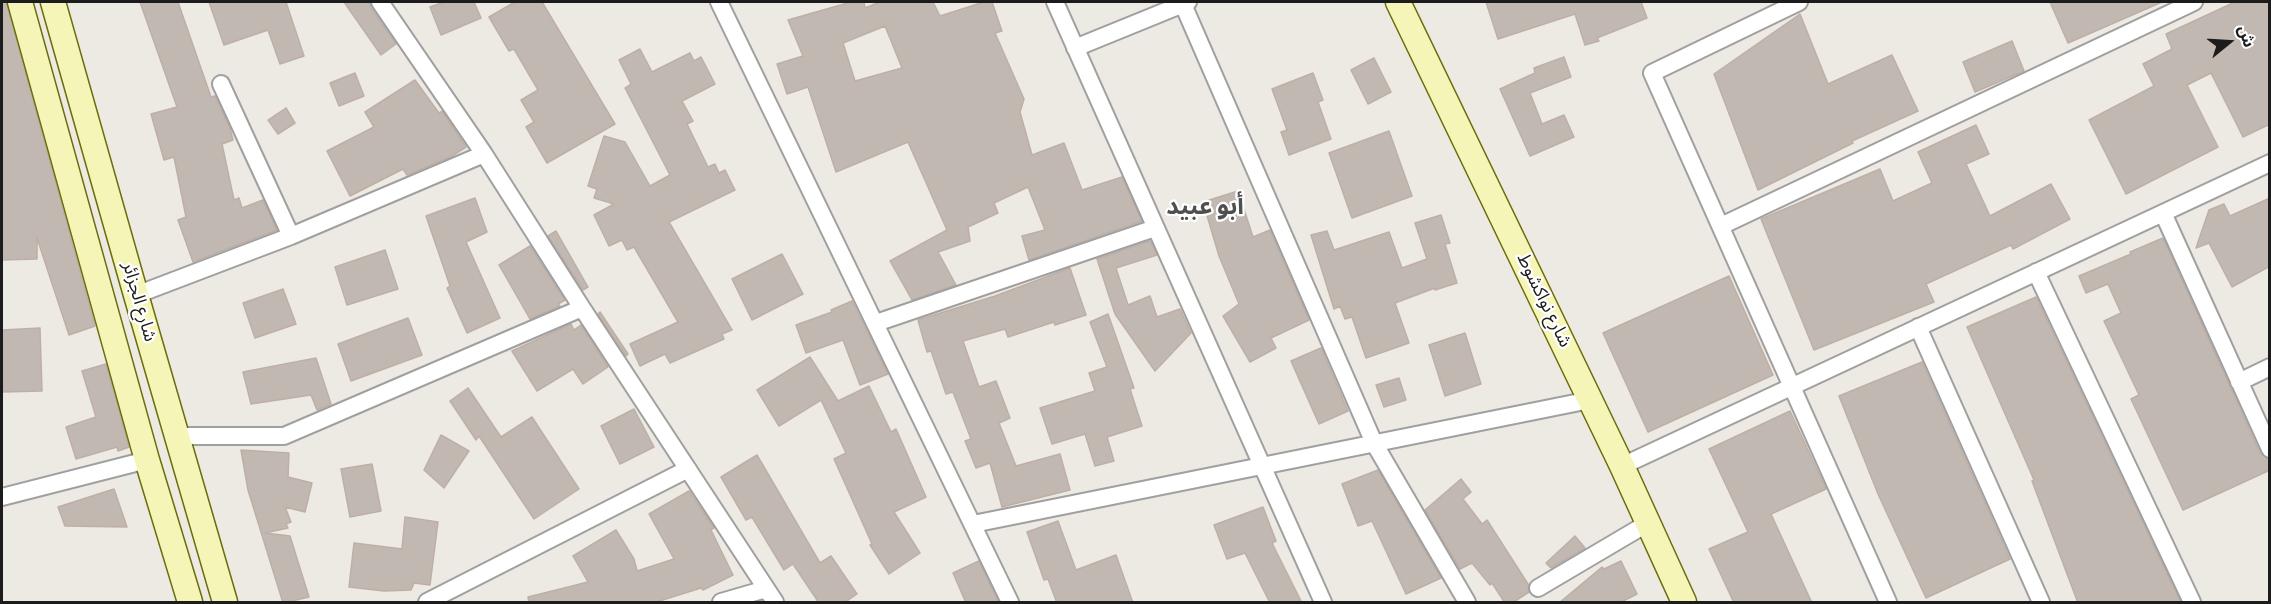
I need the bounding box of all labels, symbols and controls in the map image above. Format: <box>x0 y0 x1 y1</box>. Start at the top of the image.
north arrow <box>2199 12 2259 72</box>
text: ش <box>2232 23 2260 50</box>
district label: أبو عبيد <box>1166 195 1244 223</box>
street label: شارع نواكشوط <box>1511 251 1575 351</box>
street label: شارع الجزائر <box>116 260 160 344</box>

